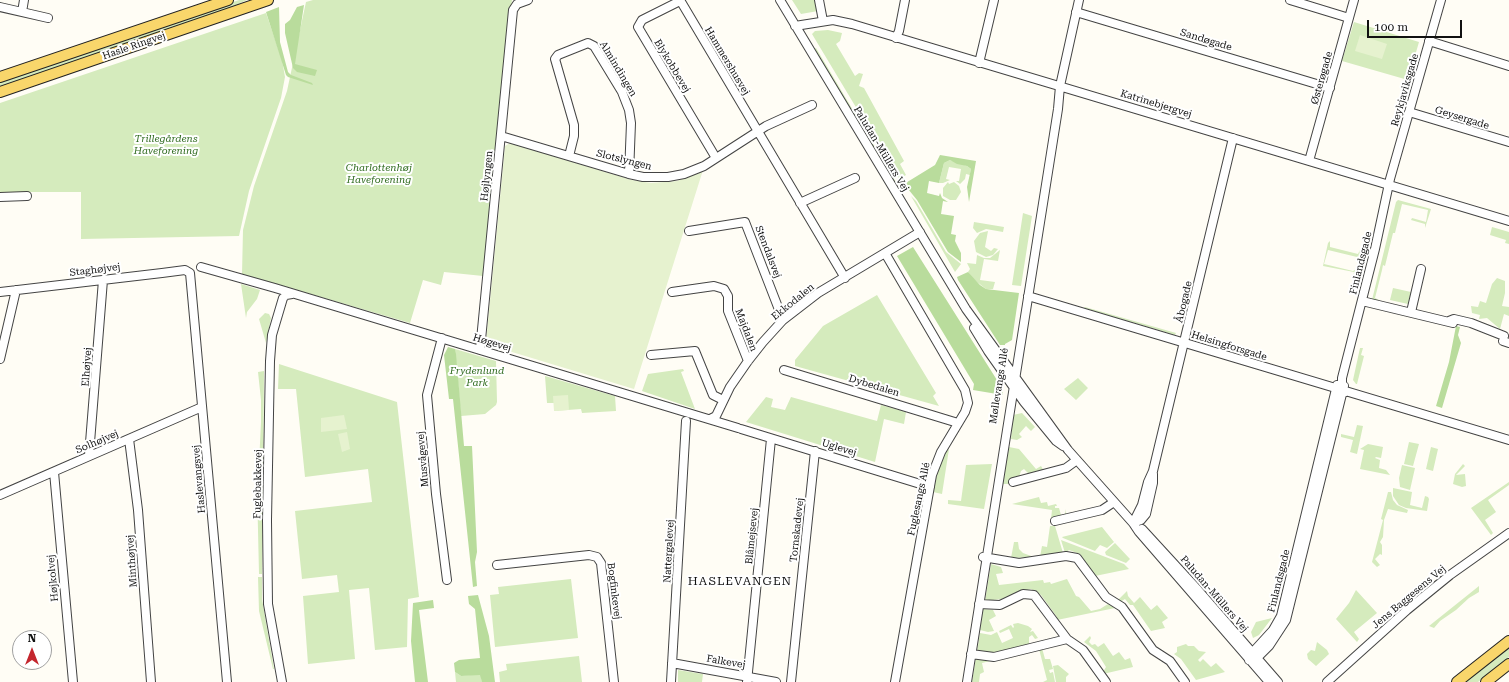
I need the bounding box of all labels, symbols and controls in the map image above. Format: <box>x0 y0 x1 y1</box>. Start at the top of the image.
scale bar <box>1369 12 1464 38</box>
text: 100 m <box>1374 20 1408 34</box>
street label: Hammershusvej <box>702 25 752 97</box>
street label: Sandøgade <box>1179 26 1233 54</box>
street label: Hasle Ringvej <box>101 30 167 62</box>
street label: Blykobbevej <box>651 37 693 95</box>
street label: Almindingen <box>597 39 639 99</box>
street label: Østerøgade <box>1309 50 1335 106</box>
street label: Reykjaviksgade <box>1389 52 1421 128</box>
street label: Katrinebjergvej <box>1119 87 1193 121</box>
street label: Paludan-Müllers Vej <box>851 104 911 194</box>
street label: Geysergade <box>1433 104 1491 132</box>
park label: Trillegårdens Haveforening <box>134 133 198 156</box>
street label: Slotslyngen <box>595 147 653 173</box>
street label: Højlyngen <box>478 150 496 202</box>
park label: Charlottenhøj Haveforening <box>346 162 412 186</box>
street label: Stendalsvej <box>752 224 784 280</box>
street label: Finlandsgade <box>1347 230 1375 296</box>
street label: Staghøjvej <box>69 261 121 279</box>
street label: Åbogade <box>1173 280 1195 324</box>
street label: Ekkodalen <box>769 281 817 323</box>
street label: Majdalen <box>732 307 760 353</box>
street label: Helsingforsgade <box>1190 329 1268 363</box>
street label: Høgevej <box>471 332 513 354</box>
street label: Elhøjvej <box>80 347 94 387</box>
street label: Møllevangs Allé <box>987 347 1011 425</box>
park label: Frydenlund Park <box>450 365 504 388</box>
street label: Dybedalen <box>847 373 901 399</box>
street label: Solhøjvej <box>74 428 120 456</box>
street label: Musvågevej <box>415 430 431 488</box>
street label: Uglevej <box>820 437 858 459</box>
street label: Haslevangsvej <box>190 444 208 514</box>
street label: Fuglebakkevej <box>251 449 265 519</box>
street label: Fuglesangs Allé <box>905 461 933 537</box>
street label: Tornskadevej <box>788 497 806 563</box>
street label: Blåmejsevej <box>743 507 761 565</box>
street label: Nattergalevej <box>661 519 677 583</box>
street label: Minthøjvej <box>124 534 140 588</box>
street label: Finlandsgade <box>1265 548 1293 614</box>
street label: Paludan-Müllers Vej <box>1178 553 1250 635</box>
street label: Højkolvej <box>45 554 61 602</box>
street label: Bogfinkevej <box>605 562 623 620</box>
street label: Jens Baggesens Vej <box>1370 563 1448 631</box>
district label: HASLEVANGEN <box>688 574 792 588</box>
north arrow <box>12 630 52 670</box>
text: N <box>28 632 36 645</box>
street label: Falkevej <box>706 653 746 671</box>

